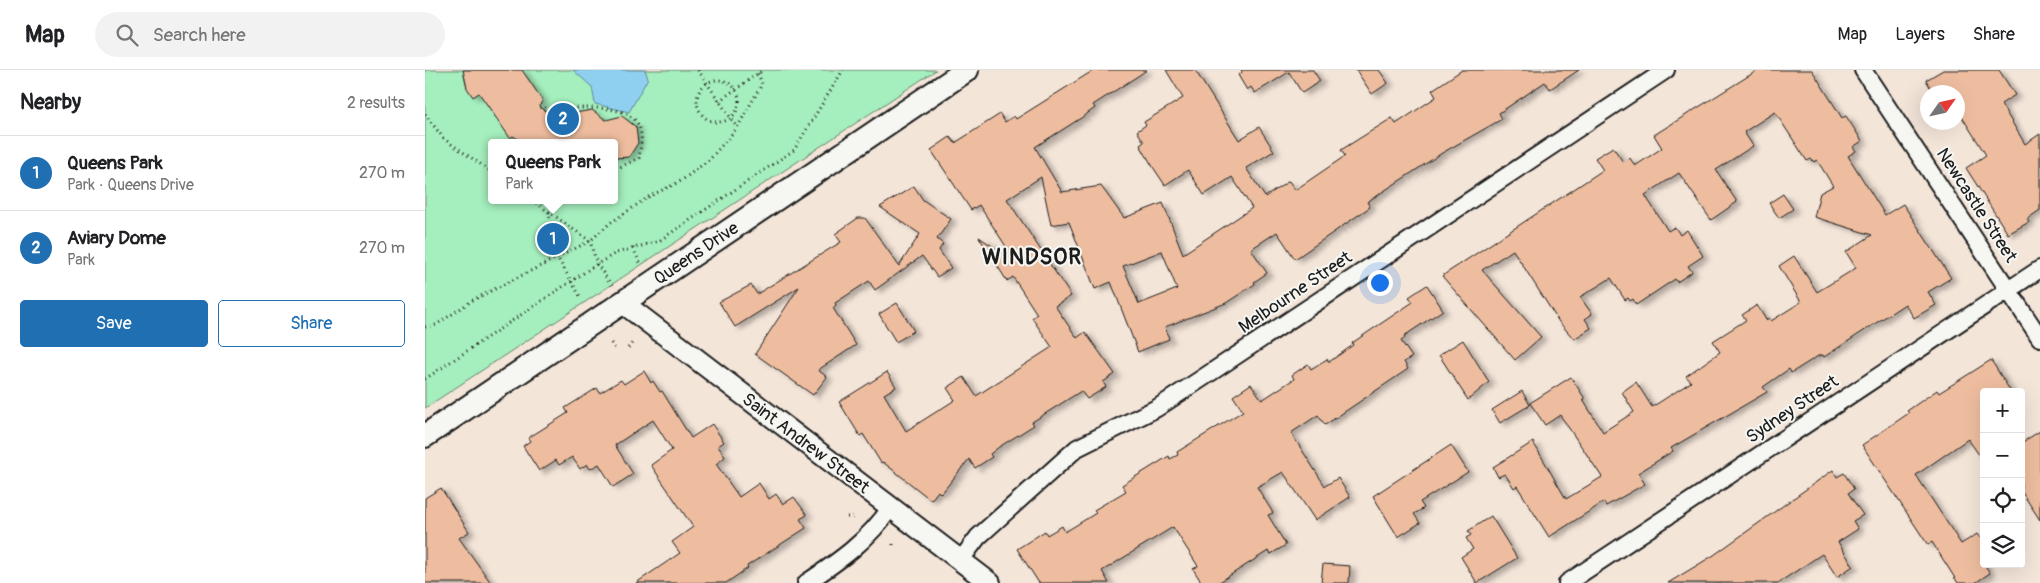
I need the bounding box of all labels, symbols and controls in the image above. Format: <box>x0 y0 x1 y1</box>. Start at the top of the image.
search box <box>95 12 445 57</box>
text: Map <box>25 20 65 49</box>
icon: search <box>113 21 141 49</box>
text: Search here <box>153 23 246 47</box>
text: Map <box>1838 23 1867 46</box>
text: Layers <box>1895 23 1945 46</box>
text: Share <box>1973 23 2015 46</box>
north arrow <box>1920 85 1965 130</box>
text: Nearby <box>20 89 81 116</box>
text: 2 results <box>347 93 405 113</box>
pin: 2 <box>547 100 579 138</box>
popup <box>488 139 618 204</box>
street label: Newcastle Street <box>1931 144 2023 267</box>
text: Queens Park <box>505 150 601 174</box>
text: Queens Park <box>67 151 163 175</box>
text: 1 <box>33 163 39 183</box>
text: 270 m <box>359 163 405 183</box>
text: Park <box>505 174 533 194</box>
text: Park · Queens Drive <box>67 175 194 195</box>
street label: Queens Drive <box>649 217 743 290</box>
pin: 1 <box>537 220 569 258</box>
text: Aviary Dome <box>67 226 166 250</box>
text: 2 <box>32 238 40 258</box>
text: 270 m <box>359 238 405 258</box>
district label: WINDSOR <box>982 243 1082 271</box>
street label: Melbourne Street <box>1234 246 1357 339</box>
text: Park <box>67 250 95 270</box>
your location <box>1367 270 1393 296</box>
button: Save <box>20 300 208 347</box>
button: Share <box>218 300 405 347</box>
street label: Sydney Street <box>1742 370 1843 449</box>
street label: Saint Andrew Street <box>737 388 875 499</box>
map controls <box>1980 388 2025 568</box>
button: + <box>1980 388 2025 433</box>
button: − <box>1980 433 2025 478</box>
button: locate <box>1980 478 2025 523</box>
button: layers <box>1980 523 2025 568</box>

